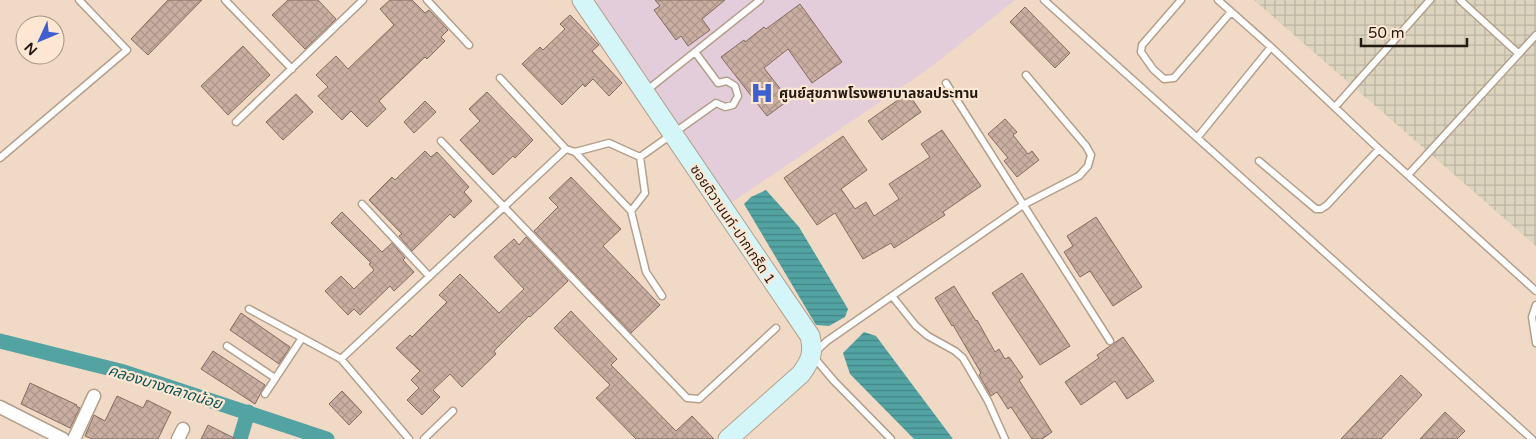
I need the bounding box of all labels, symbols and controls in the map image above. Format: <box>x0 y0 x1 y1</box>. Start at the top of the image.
north arrow <box>15 15 65 65</box>
scale bar <box>1361 15 1467 47</box>
text: 50 m <box>1368 24 1405 42</box>
text: N <box>21 39 41 59</box>
hospital icon: ศูนย์สุขภาพโรงพยาบาลชลประทาน <box>749 80 775 106</box>
place label: ศูนย์สุขภาพโรงพยาบาลชลประทาน <box>779 85 978 103</box>
street label: ซอยติวานนท์-ปากเกร็ด 1 <box>686 161 779 287</box>
water label: คลองบางตลาดน้อย <box>106 361 225 413</box>

